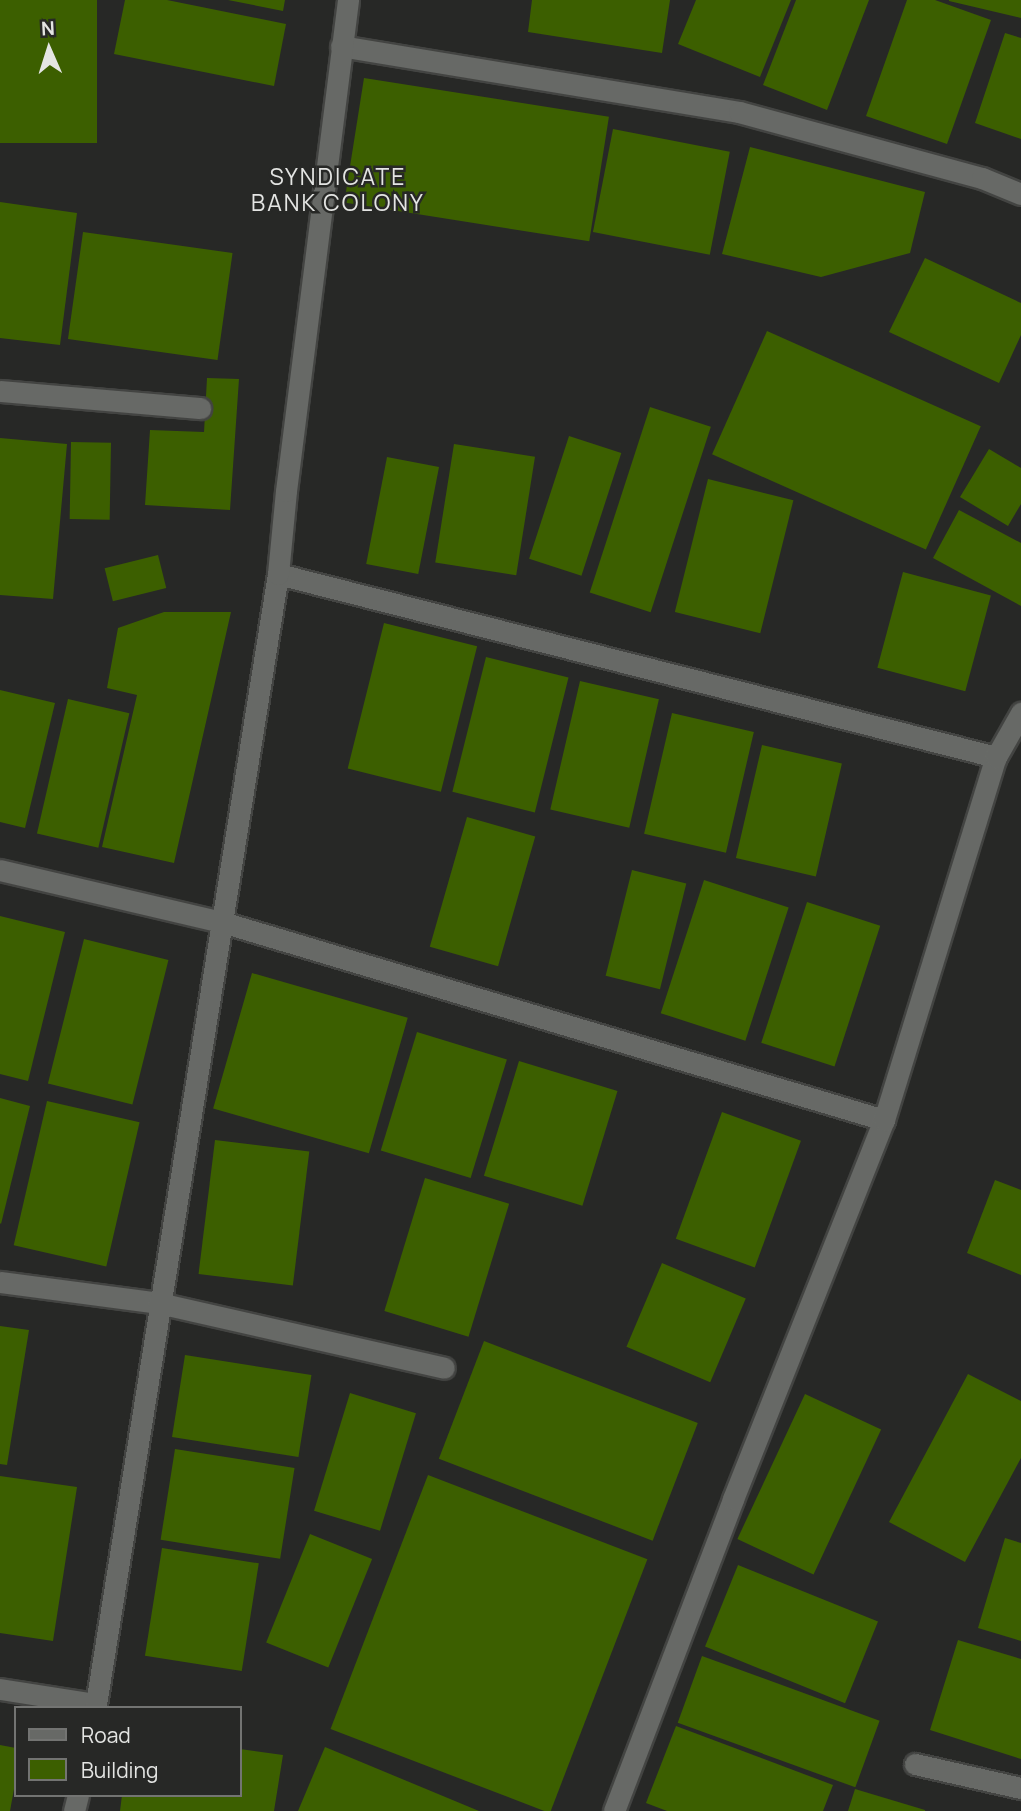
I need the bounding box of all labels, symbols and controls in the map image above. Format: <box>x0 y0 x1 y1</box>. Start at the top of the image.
north arrow <box>14 14 84 84</box>
text: N <box>40 15 55 41</box>
district label: SYNDICATE BANK COLONY <box>252 162 424 216</box>
legend <box>14 1706 242 1797</box>
text: Road <box>81 1721 131 1749</box>
text: Building <box>81 1756 158 1784</box>

